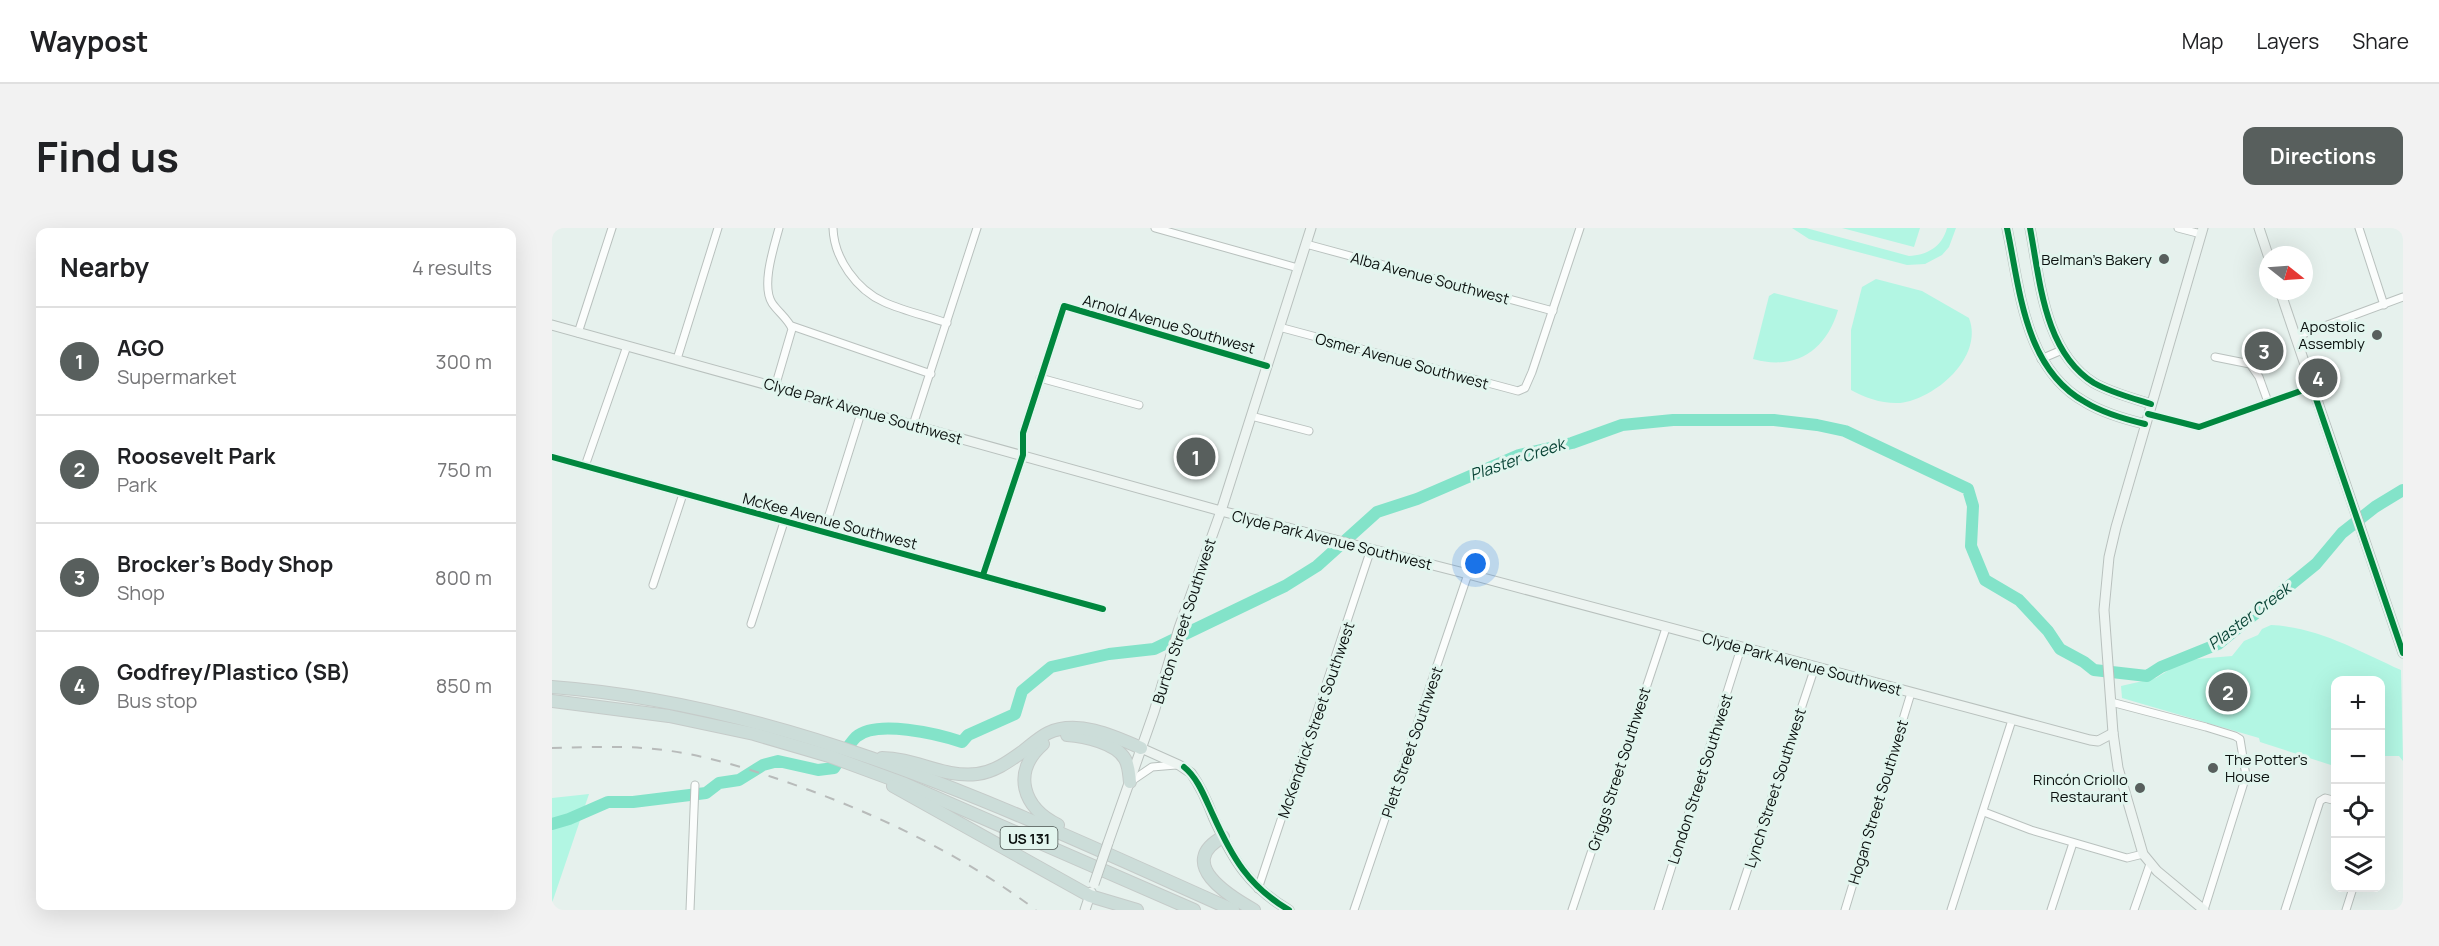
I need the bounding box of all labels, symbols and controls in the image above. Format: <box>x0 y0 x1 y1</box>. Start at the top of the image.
text: Waypost <box>30 22 149 60</box>
text: Map <box>2182 27 2223 55</box>
text: Layers <box>2256 27 2319 55</box>
text: Share <box>2352 27 2409 55</box>
text: Find us <box>36 127 179 185</box>
button: Directions <box>2243 127 2403 185</box>
north arrow <box>2259 246 2313 300</box>
street label: Alba Avenue Southwest <box>1348 247 1512 309</box>
text: Nearby <box>60 249 149 285</box>
place label: Belman's Bakery <box>2041 249 2152 270</box>
marker: Belman's Bakery <box>2157 252 2171 266</box>
text: 4 results <box>412 254 492 281</box>
street label: Arnold Avenue Southwest <box>1080 289 1258 359</box>
place label: Apostolic Assembly <box>2298 316 2365 354</box>
street label: Osmer Avenue Southwest <box>1313 328 1491 394</box>
pin: 3 <box>2244 328 2284 374</box>
marker: Apostolic Assembly <box>2370 328 2384 342</box>
text: AGO <box>117 333 164 363</box>
text: 1 <box>75 348 84 375</box>
text: 300 m <box>436 348 492 375</box>
pin: 4 <box>2298 356 2338 400</box>
text: Supermarket <box>117 363 237 390</box>
street label: Clyde Park Avenue Southwest <box>761 373 965 449</box>
water label: Plaster Creek <box>1467 432 1569 485</box>
pin: 1 <box>1176 434 1216 480</box>
text: Roosevelt Park <box>117 441 275 471</box>
text: 2 <box>74 456 85 483</box>
text: 750 m <box>437 456 492 483</box>
text: Park <box>117 471 157 498</box>
street label: McKee Avenue Southwest <box>740 488 920 554</box>
street label: Clyde Park Avenue Southwest <box>1230 505 1434 575</box>
street label: Burton Street Southwest <box>1147 536 1221 706</box>
text: Brocker's Body Shop <box>117 549 333 579</box>
your location <box>1461 549 1490 578</box>
text: 3 <box>74 564 85 591</box>
text: 800 m <box>435 564 492 591</box>
water label: Plaster Creek <box>2203 576 2297 655</box>
text: Shop <box>117 579 165 606</box>
street label: McKendrick Street Southwest <box>1273 619 1359 821</box>
street label: Clyde Park Avenue Southwest <box>1700 627 1904 701</box>
text: Godfrey/Plastico (SB) <box>117 657 351 687</box>
street label: Plett Street Southwest <box>1376 664 1448 820</box>
pin: 2 <box>2208 670 2248 714</box>
text: 4 <box>73 672 86 699</box>
text: 850 m <box>436 672 492 699</box>
map controls <box>2331 676 2385 892</box>
button: + <box>2331 676 2385 730</box>
street label: Griggs Street Southwest <box>1583 684 1655 854</box>
text: Bus stop <box>117 687 197 714</box>
street label: London Street Southwest <box>1663 691 1737 867</box>
street label: Lynch Street Southwest <box>1739 705 1811 871</box>
street label: Hogan Street Southwest <box>1843 717 1913 887</box>
button: − <box>2331 730 2385 784</box>
place label: The Potter's House <box>2225 749 2308 787</box>
marker: The Potter's House <box>2206 761 2220 775</box>
place label: Rincón Criollo Restaurant <box>2033 769 2128 807</box>
marker: Rincón Criollo Restaurant <box>2133 781 2147 795</box>
button: locate <box>2331 784 2385 838</box>
road number: US 131 <box>1000 827 1058 849</box>
button: layers <box>2331 838 2385 892</box>

